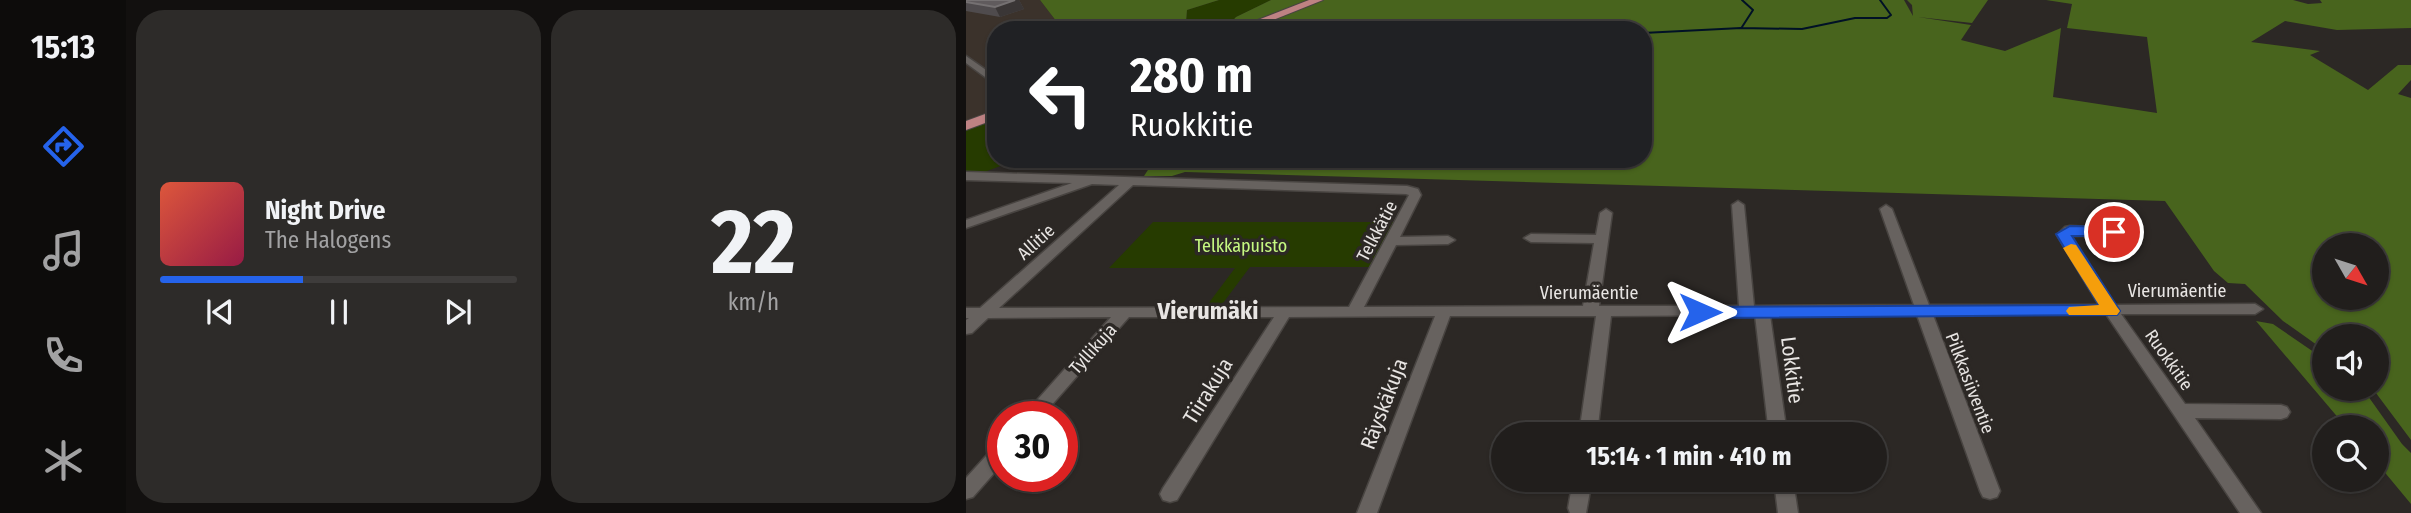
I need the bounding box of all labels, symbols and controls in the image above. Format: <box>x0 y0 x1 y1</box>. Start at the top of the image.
text: 15:13 <box>31 28 95 66</box>
text: 280 m <box>1130 46 1253 105</box>
icon: left <box>1015 49 1106 140</box>
text: Ruokkitie <box>1130 106 1253 144</box>
icon: directions <box>39 122 88 171</box>
text: 22 <box>711 188 796 297</box>
text: Night Drive <box>265 195 385 226</box>
street label: Telkkätie <box>1352 197 1402 265</box>
pin <box>2084 202 2144 262</box>
icon: arrive <box>2095 213 2133 251</box>
street label: Allitie <box>1013 219 1059 265</box>
icon: music <box>39 226 88 275</box>
text: The Halogens <box>265 226 391 254</box>
north arrow <box>2312 233 2389 310</box>
map controls <box>2312 233 2389 492</box>
park label: Telkkäpuisto <box>1195 235 1287 257</box>
position arrow <box>1663 275 1737 349</box>
street label: Vierumäentie <box>2128 280 2226 302</box>
street label: Vierumäentie <box>1540 282 1638 304</box>
text: km/h <box>728 288 779 316</box>
icon: previous <box>201 293 239 331</box>
icon: pause <box>320 293 358 331</box>
icon: next <box>439 293 477 331</box>
district label: Vierumäki <box>1157 297 1258 325</box>
street label: Tyllikuja <box>1065 319 1122 379</box>
button: sound <box>2312 324 2389 401</box>
street label: Ruokkitie <box>2140 325 2198 395</box>
street label: Pilkkasiiventie <box>1941 329 1999 437</box>
icon: phone <box>39 331 88 380</box>
street label: Lokkitie <box>1775 335 1809 405</box>
street label: Tiirakuja <box>1178 353 1238 429</box>
street label: Räyskäkuja <box>1355 355 1413 453</box>
speed limit sign: 30 <box>987 401 1078 492</box>
button: search <box>2312 415 2389 492</box>
icon: climate <box>39 436 88 485</box>
text: 15:14 · 1 min · 410 m <box>1586 441 1792 472</box>

